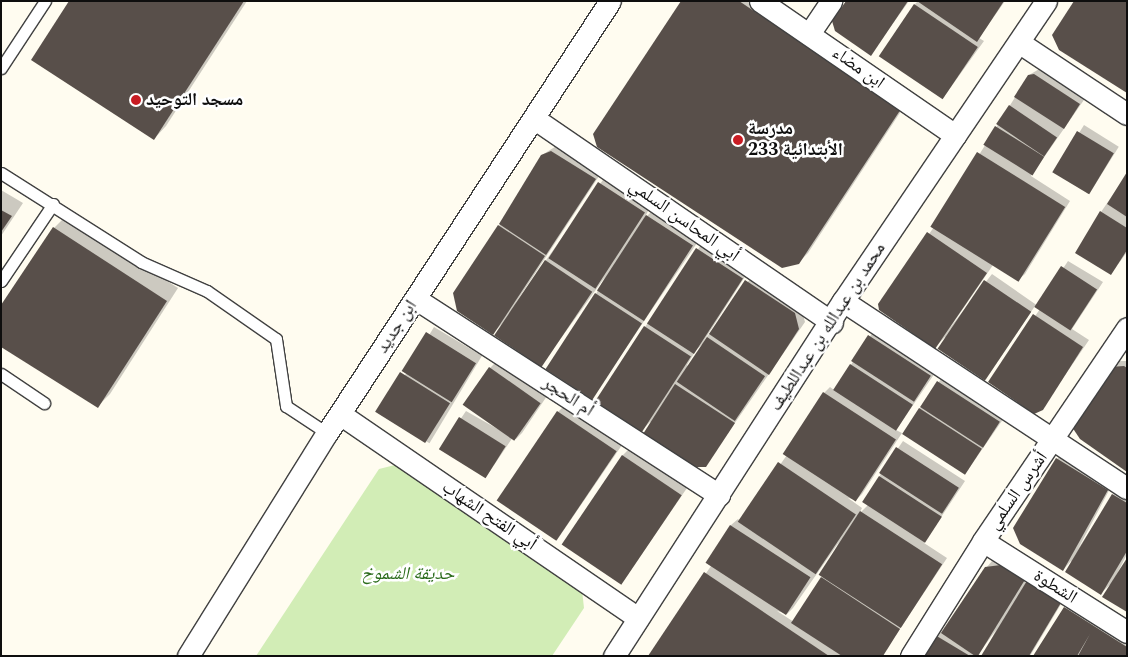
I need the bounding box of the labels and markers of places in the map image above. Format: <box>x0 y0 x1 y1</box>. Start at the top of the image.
place label: مسجد التوحيد <box>146 89 243 111</box>
marker: مسجد التوحيد <box>130 94 142 106</box>
place label: مدرسة الأبتدائية 233 <box>748 119 843 162</box>
marker: مدرسة الأبتدائية 233 <box>732 134 744 146</box>

